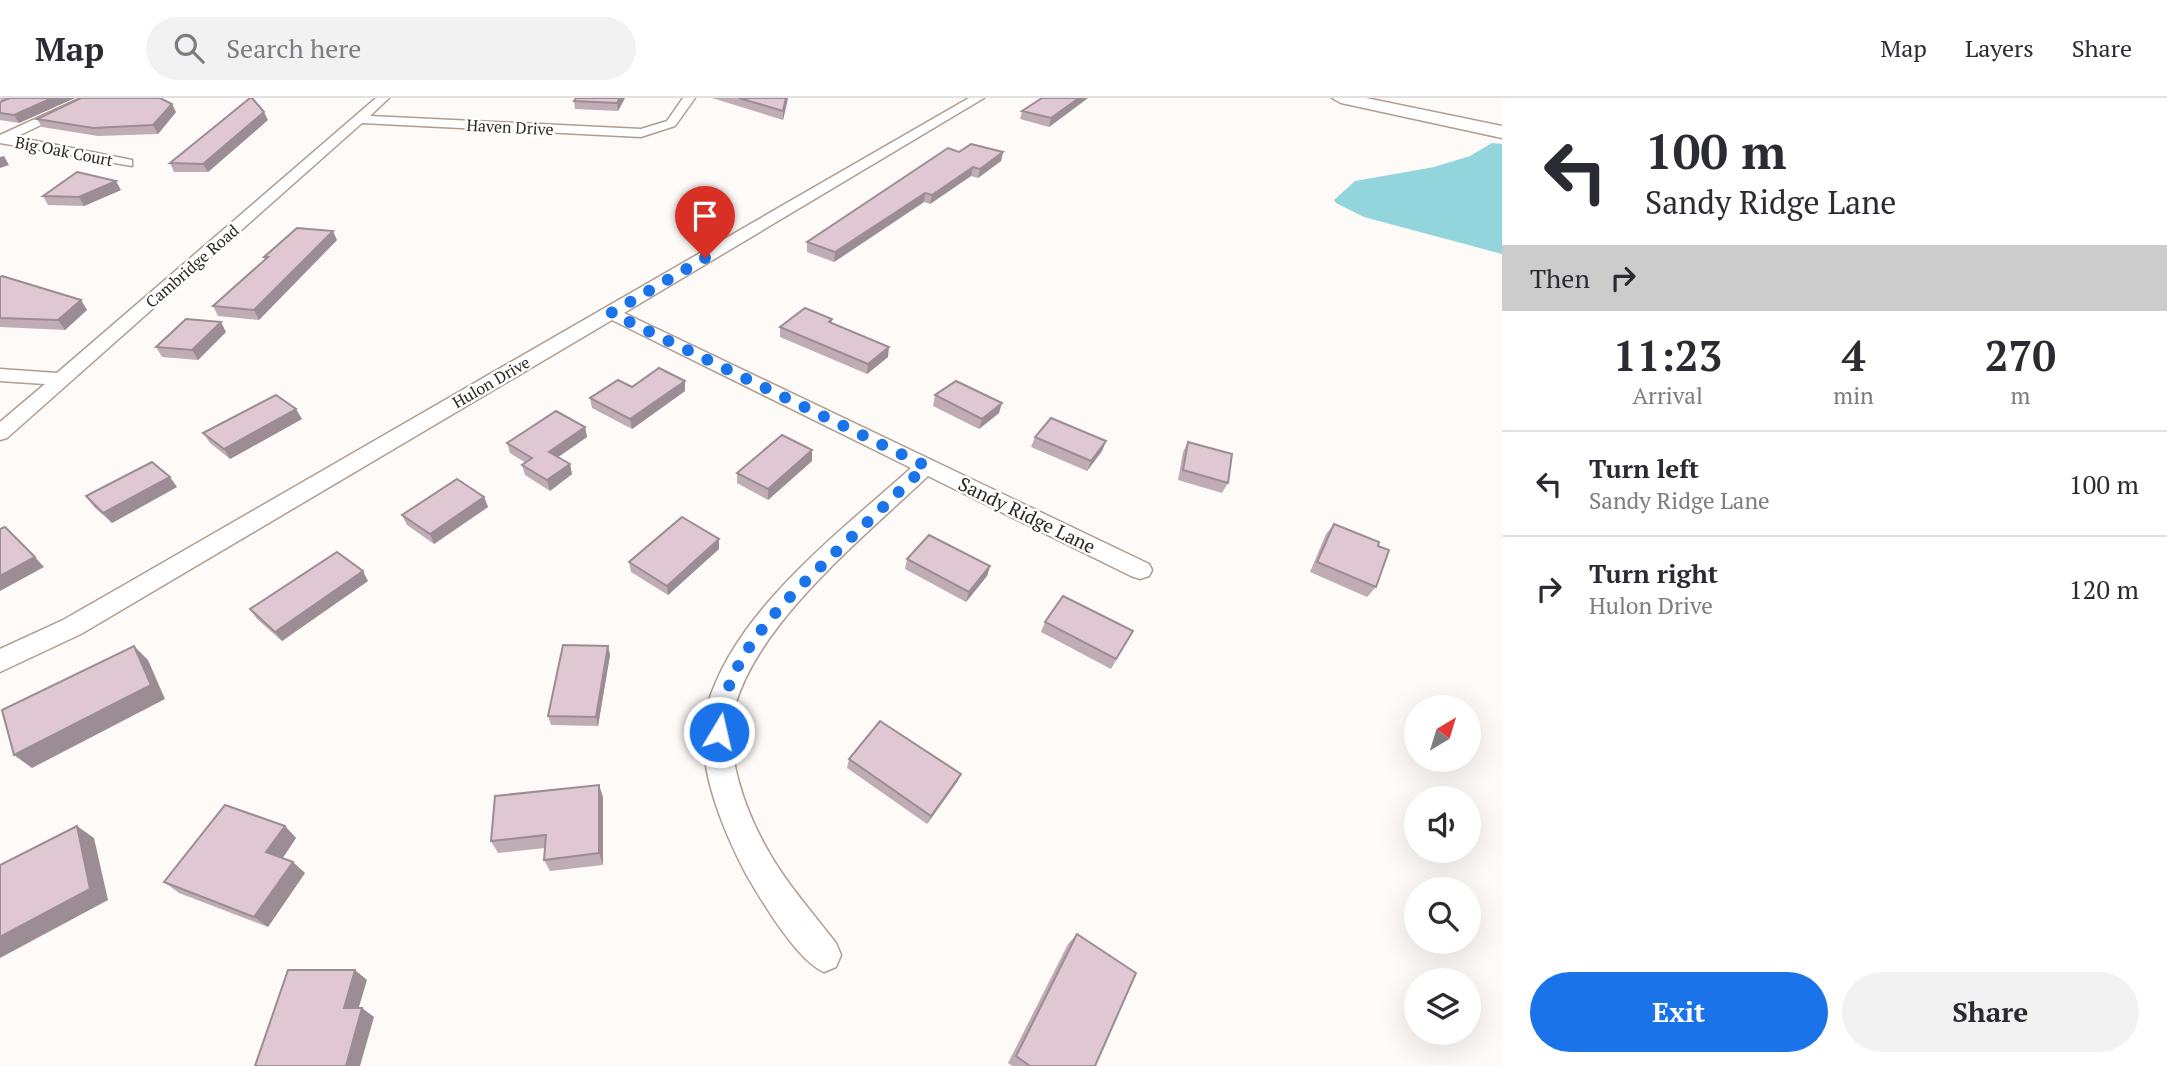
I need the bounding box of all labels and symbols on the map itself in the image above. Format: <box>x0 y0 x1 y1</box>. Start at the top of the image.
street label: Haven Drive <box>466 114 554 140</box>
street label: Big Oak Court <box>13 131 115 171</box>
pin <box>675 186 735 258</box>
street label: Cambridge Road <box>141 219 243 313</box>
street label: Hulon Drive <box>448 351 534 413</box>
street label: Sandy Ridge Lane <box>955 471 1100 558</box>
position arrow <box>682 695 756 769</box>
north arrow <box>1404 695 1480 772</box>

